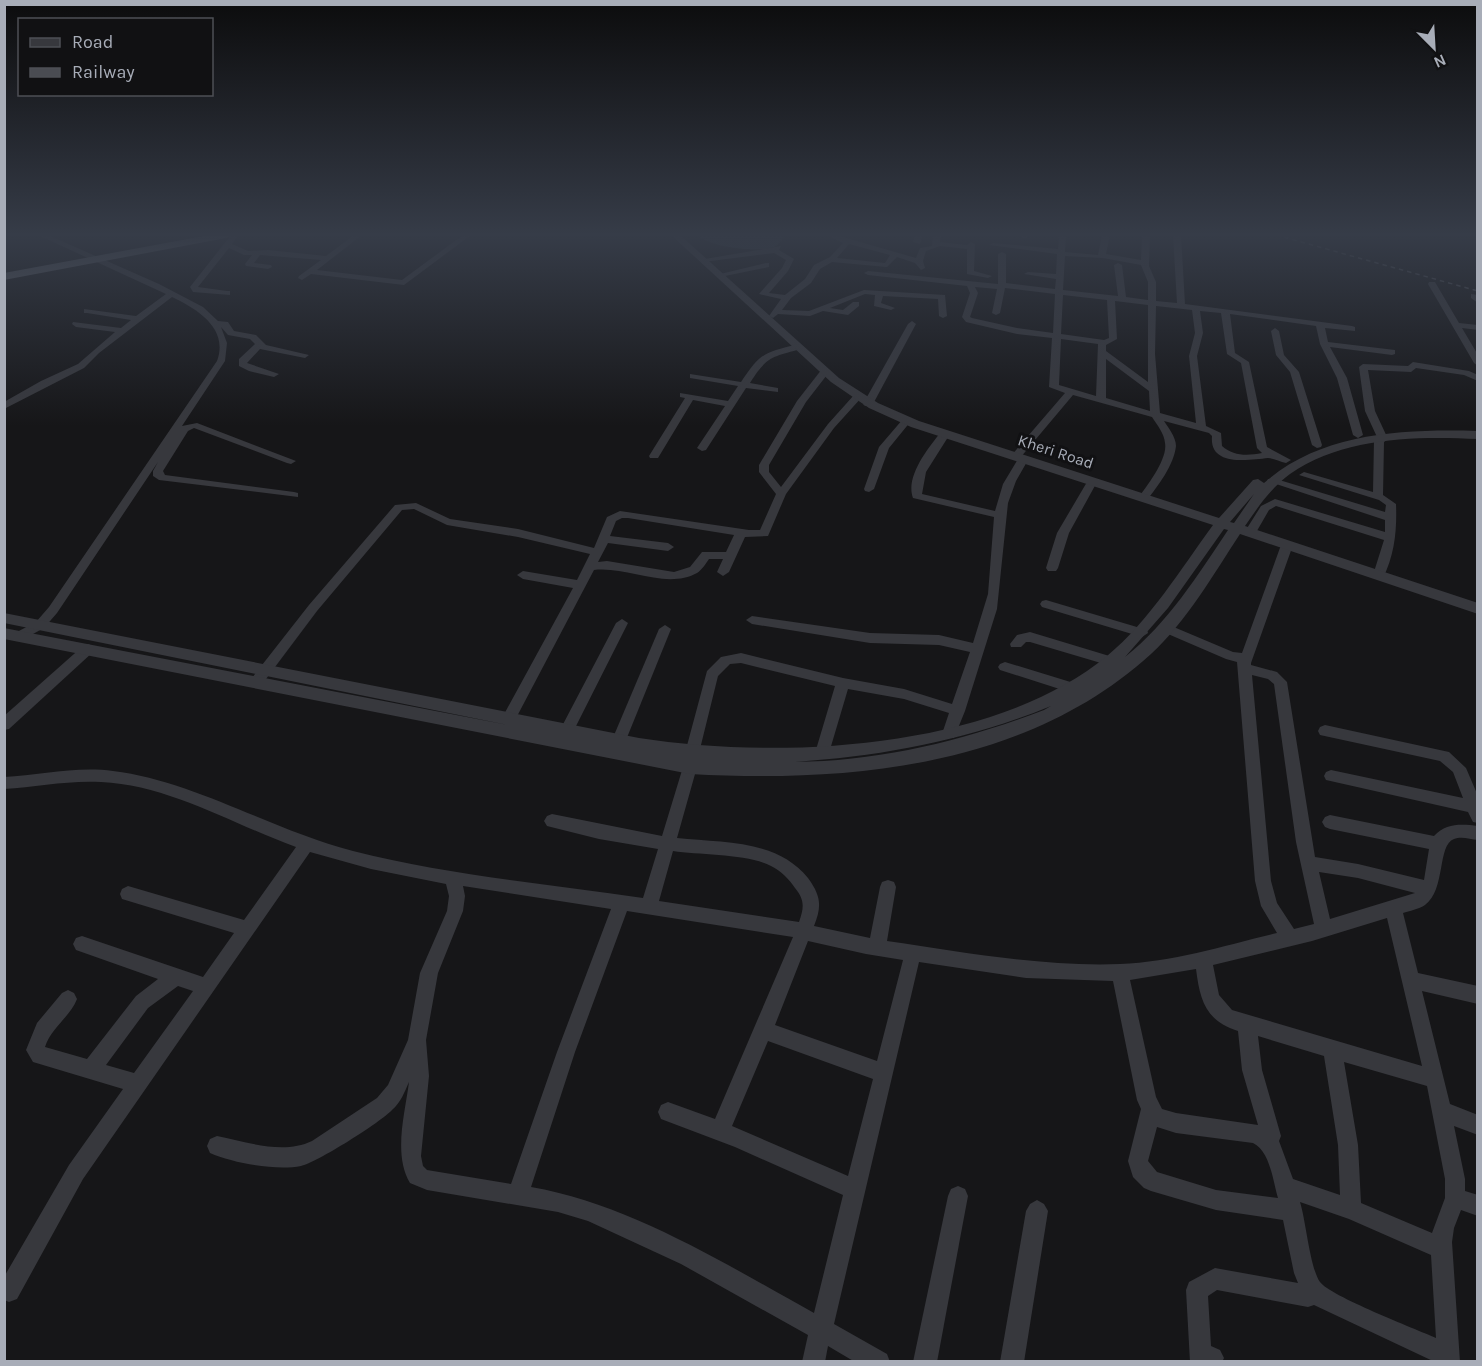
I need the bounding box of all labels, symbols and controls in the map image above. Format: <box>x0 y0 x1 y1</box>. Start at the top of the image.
legend <box>18 18 213 96</box>
north arrow <box>1404 18 1464 78</box>
text: Road <box>72 31 113 53</box>
text: N <box>1431 50 1449 72</box>
text: Railway <box>72 61 135 83</box>
street label: Kheri Road <box>1015 430 1096 473</box>

